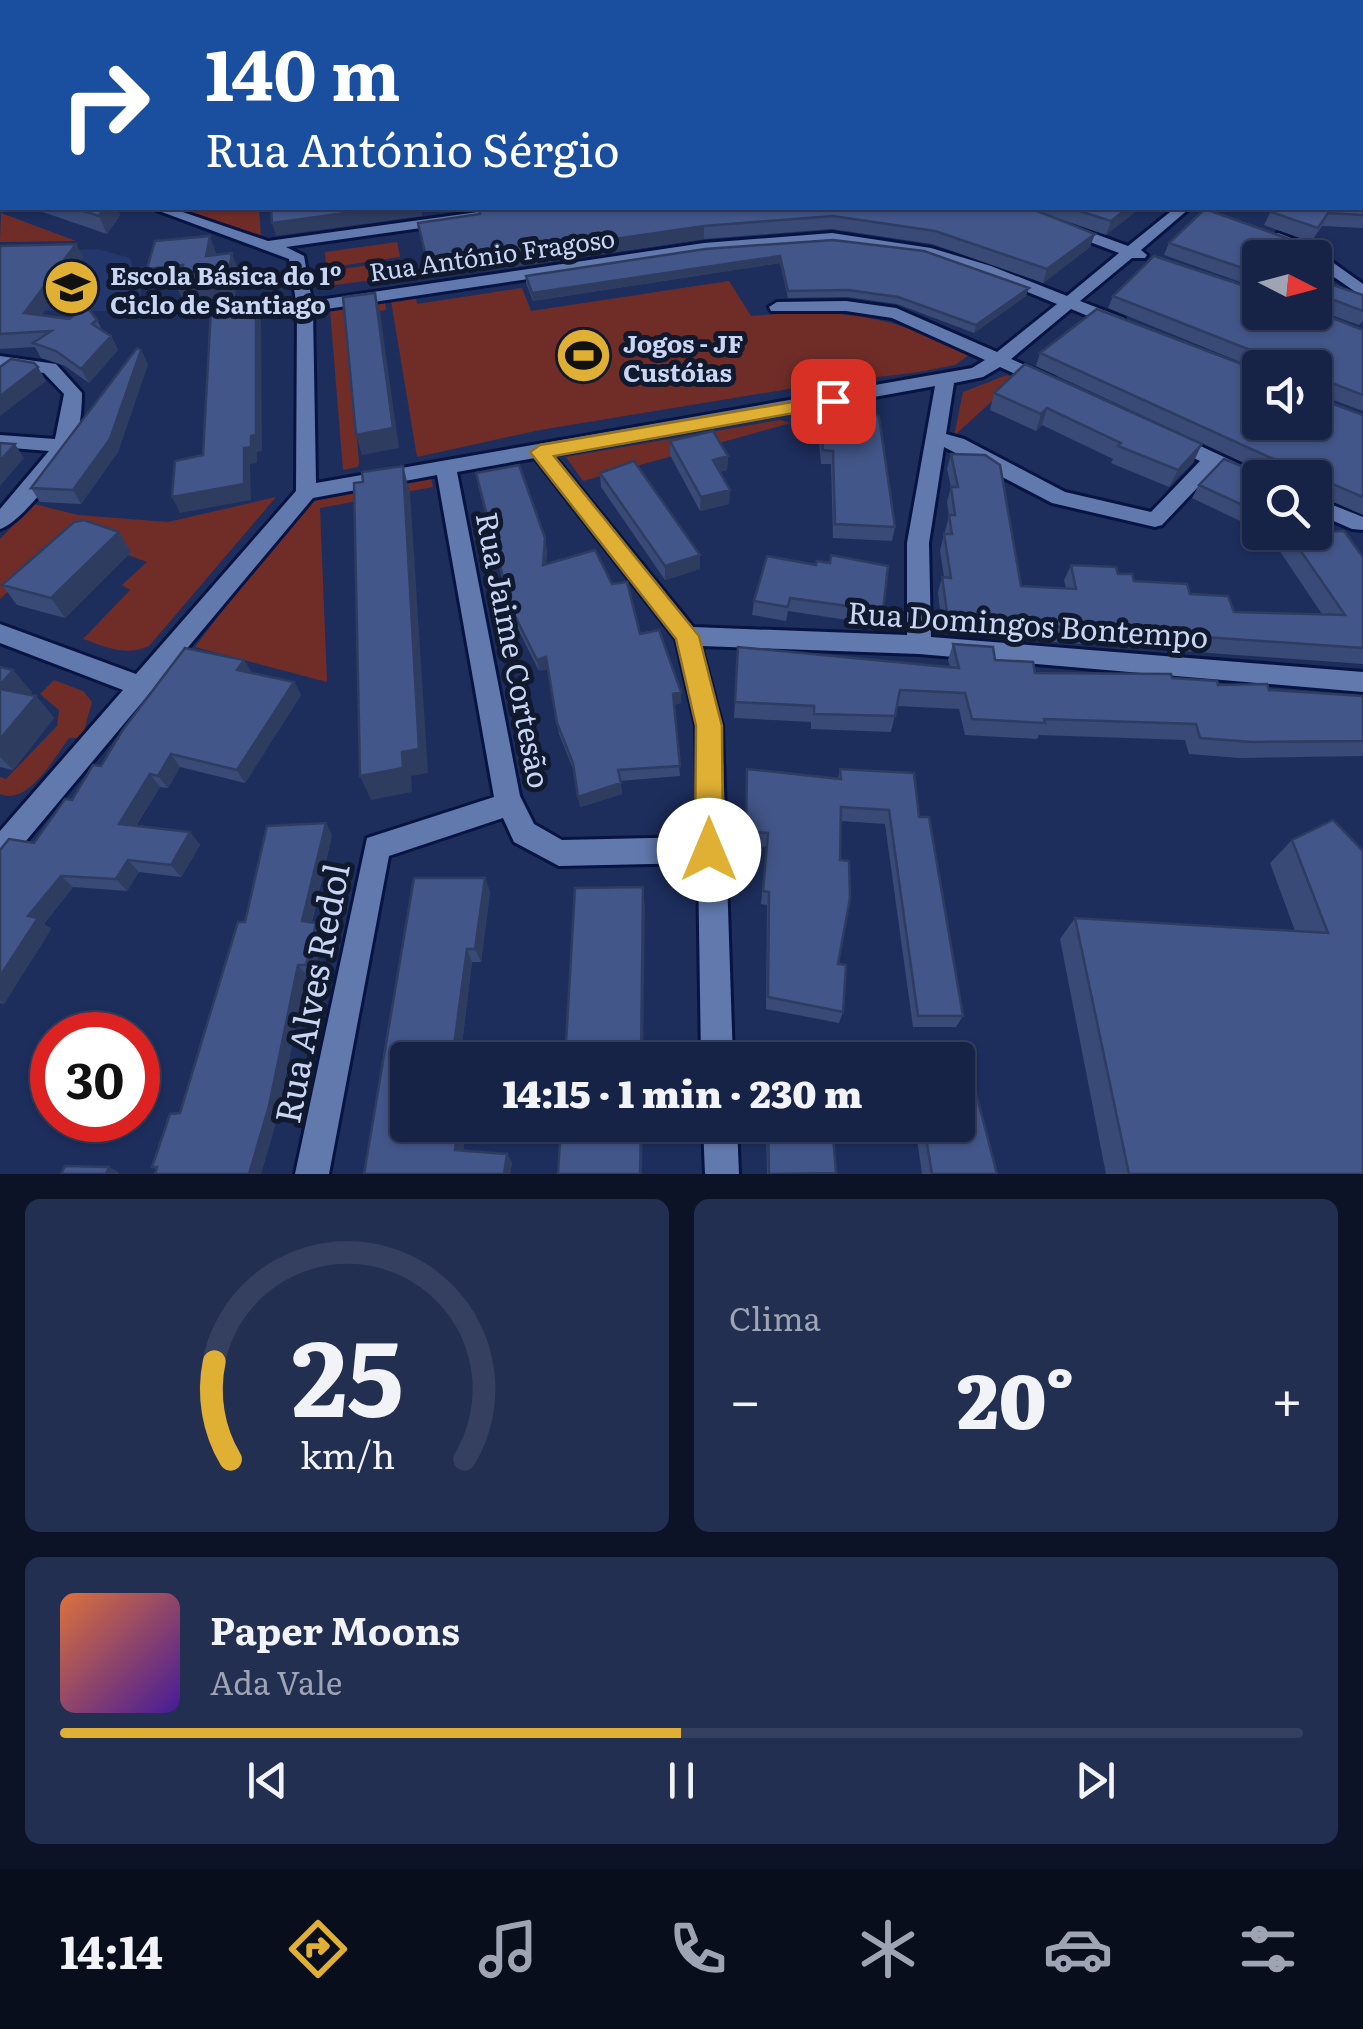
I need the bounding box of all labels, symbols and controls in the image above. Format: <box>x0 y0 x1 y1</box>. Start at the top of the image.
text: 140 m <box>205 19 400 123</box>
icon: right <box>40 40 170 170</box>
text: Rua António Sérgio <box>205 114 620 181</box>
street label: Rua António Fragoso <box>367 218 617 290</box>
north arrow <box>1242 240 1332 330</box>
map controls <box>1242 240 1332 550</box>
place label: Escola Básica do 1º Ciclo de Santiago <box>110 256 341 322</box>
school or university icon: Escola Básica do 1º Ciclo de Santiago <box>41 258 101 318</box>
place label: Jogos - JF Custóias <box>623 324 743 390</box>
sports icon: Jogos - JF Custóias <box>554 326 614 386</box>
button: sound <box>1242 350 1332 440</box>
pin <box>791 359 876 444</box>
icon: arrive <box>806 374 861 429</box>
button: search <box>1242 460 1332 550</box>
street label: Rua Jaime Cortesão <box>467 508 563 792</box>
street label: Rua Domingos Bontempo <box>846 588 1210 658</box>
position arrow <box>657 798 761 902</box>
street label: Rua Alves Redol <box>259 859 361 1127</box>
speed limit sign: 30 <box>30 1012 160 1142</box>
text: 14:15 · 1 min · 230 m <box>502 1063 863 1120</box>
text: Clima <box>729 1293 821 1341</box>
text: 25 <box>291 1295 403 1449</box>
text: 20° <box>957 1341 1075 1452</box>
text: − <box>729 1356 761 1438</box>
text: + <box>1271 1356 1303 1438</box>
text: km/h <box>299 1427 395 1480</box>
text: Paper Moons <box>210 1600 460 1657</box>
text: Ada Vale <box>210 1657 342 1705</box>
icon: previous <box>240 1753 295 1808</box>
icon: pause <box>654 1753 709 1808</box>
icon: next <box>1068 1753 1123 1808</box>
icon: directions <box>283 1914 353 1984</box>
icon: music <box>473 1914 543 1984</box>
icon: phone <box>663 1914 733 1984</box>
icon: climate <box>853 1914 923 1984</box>
icon: car <box>1043 1914 1113 1984</box>
icon: filters <box>1233 1914 1303 1984</box>
text: 14:14 <box>60 1916 163 1983</box>

